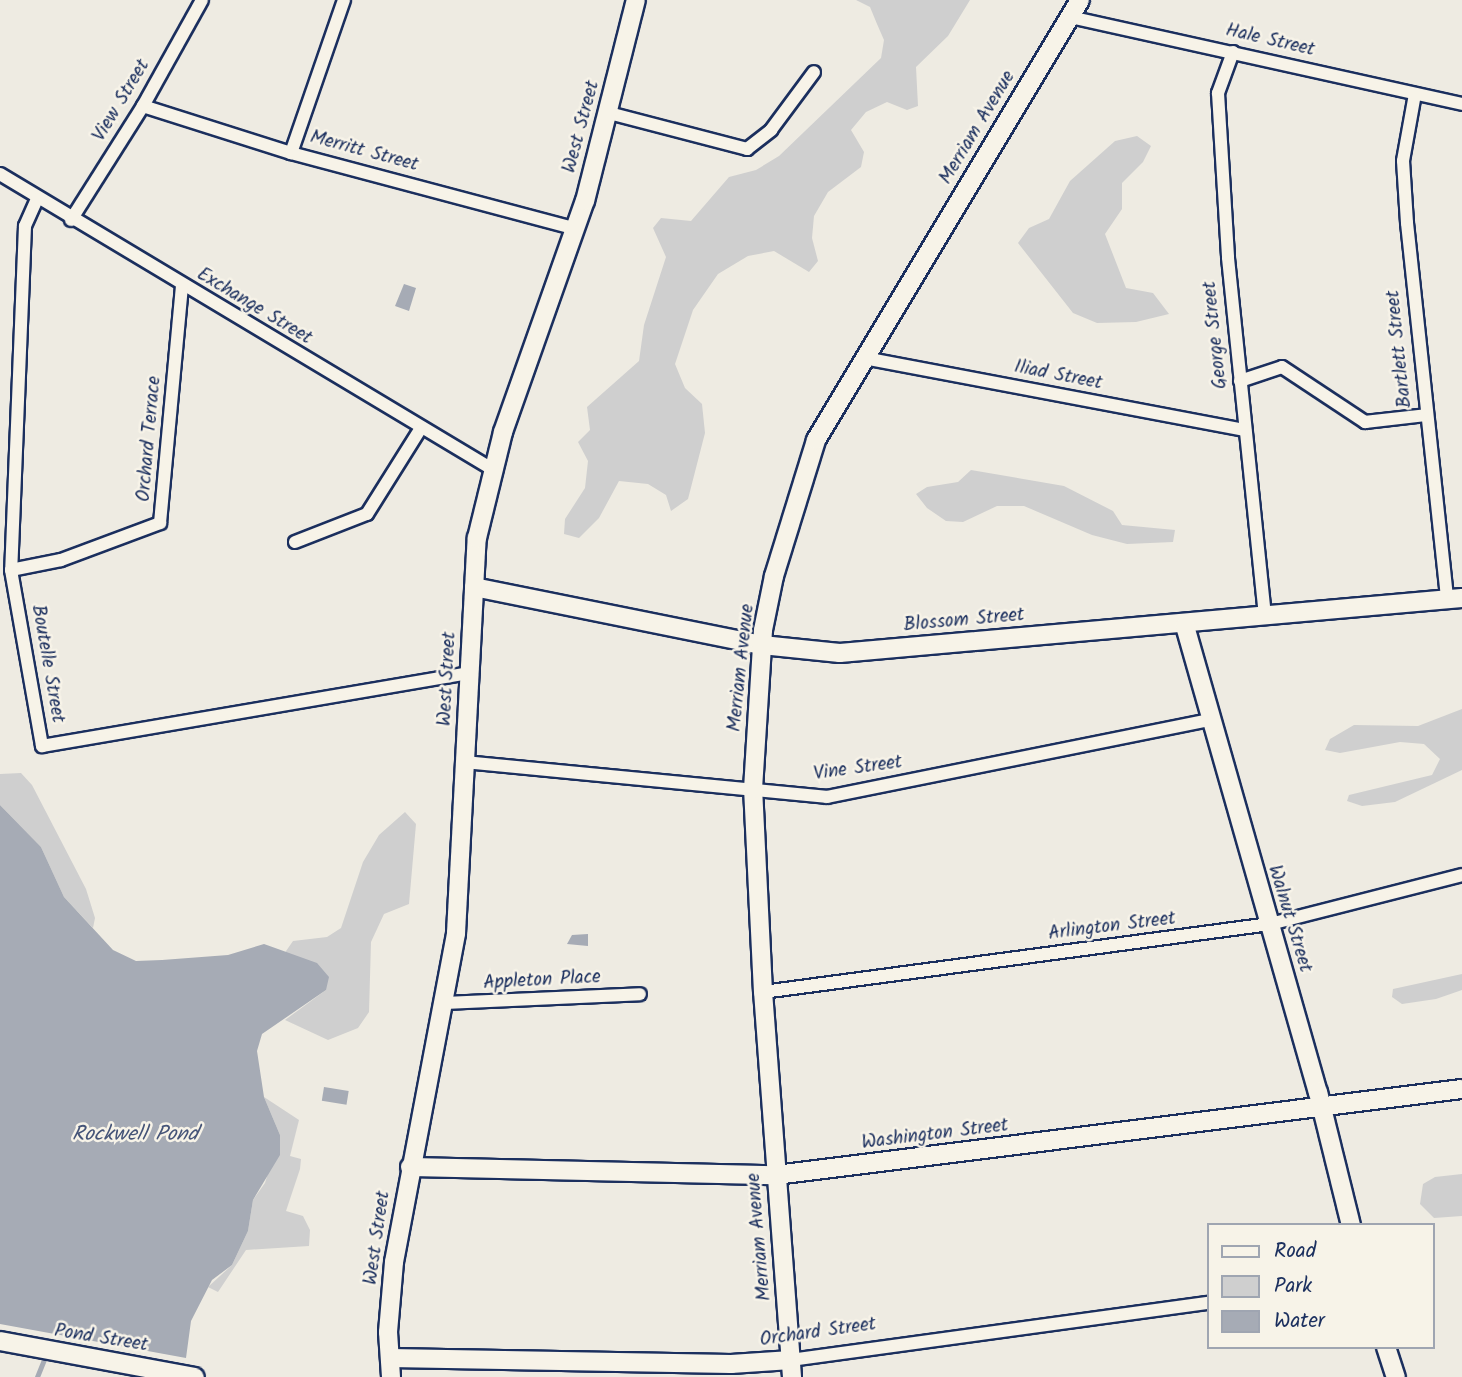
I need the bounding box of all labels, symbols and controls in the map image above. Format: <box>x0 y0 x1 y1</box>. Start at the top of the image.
street label: Hale Street <box>1223 20 1317 62</box>
street label: View Street <box>89 56 155 146</box>
street label: Merriam Avenue <box>935 67 1021 189</box>
street label: West Street <box>559 78 605 176</box>
street label: Merritt Street <box>307 127 421 177</box>
street label: Exchange Street <box>192 264 316 350</box>
street label: George Street <box>1199 280 1233 390</box>
street label: Bartlett Street <box>1382 289 1418 409</box>
street label: Iliad Street <box>1012 356 1104 396</box>
street label: Orchard Terrace <box>133 375 167 503</box>
street label: Boutelle Street <box>25 603 69 725</box>
street label: Merriam Avenue <box>724 603 760 733</box>
street label: Blossom Street <box>903 604 1025 638</box>
street label: West Street <box>434 631 462 727</box>
street label: Vine Street <box>812 752 904 786</box>
street label: Walnut Street <box>1262 863 1316 975</box>
street label: Arlington Street <box>1047 908 1177 946</box>
street label: Appleton Place <box>483 967 601 995</box>
street label: Washington Street <box>860 1115 1010 1155</box>
water label: Rockwell Pond <box>72 1122 198 1148</box>
street label: Merriam Avenue <box>743 1172 777 1302</box>
street label: West Street <box>360 1190 396 1286</box>
legend <box>1206 1223 1434 1349</box>
text: Road <box>1274 1235 1316 1268</box>
text: Park <box>1274 1270 1312 1303</box>
text: Water <box>1274 1305 1325 1338</box>
street label: Orchard Street <box>758 1314 878 1352</box>
street label: Pond Street <box>53 1320 149 1358</box>

